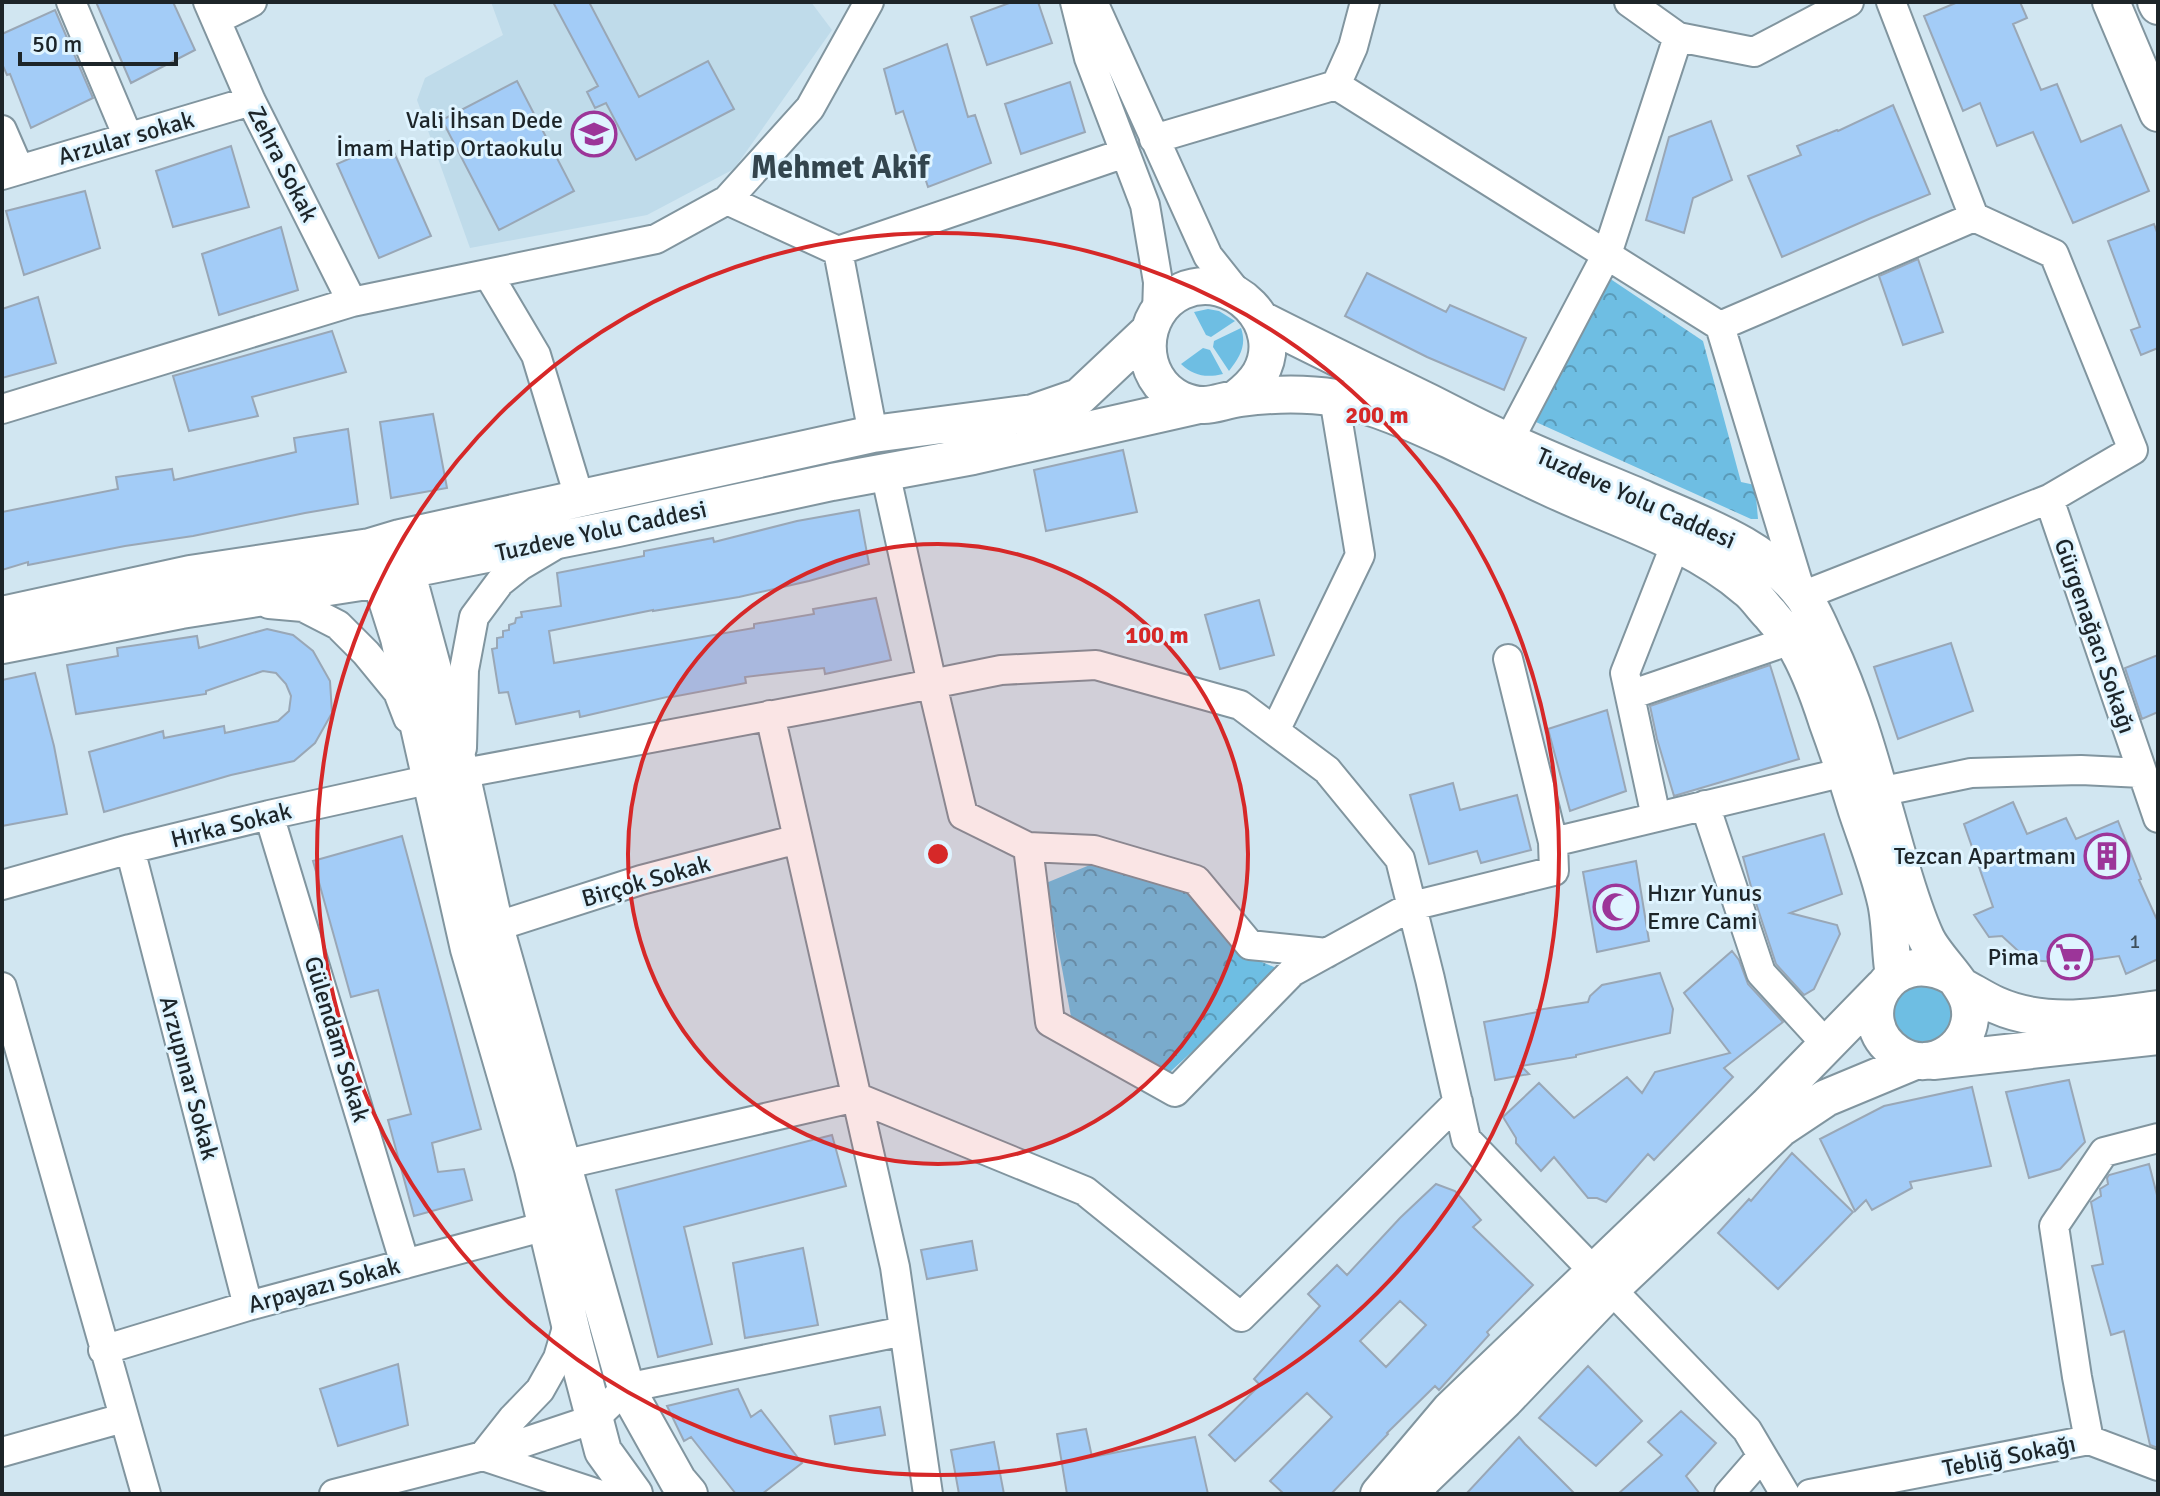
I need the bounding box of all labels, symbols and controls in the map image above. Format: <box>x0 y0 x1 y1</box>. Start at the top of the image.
scale bar <box>20 16 176 66</box>
text: 50 m <box>32 29 82 59</box>
street label: Zehra Sokak <box>241 101 325 227</box>
street label: Arzular sokak <box>55 104 197 172</box>
place label: Vali İhsan Dede İmam Hatip Ortaokulu <box>336 105 563 163</box>
school or university icon: Vali İhsan Dede İmam Hatip Ortaokulu <box>570 110 618 158</box>
district label: Mehmet Akif <box>751 148 931 187</box>
text: 200 m <box>1345 400 1409 430</box>
street label: Tuzdeve Yolu Caddesi <box>1532 441 1740 555</box>
street label: Tuzdeve Yolu Caddesi <box>493 494 709 568</box>
street label: Gürgenağacı Sokağı <box>2048 535 2142 737</box>
text: 100 m <box>1125 620 1189 650</box>
street label: Hırka Sokak <box>168 796 294 854</box>
building icon: Tezcan Apartmanı <box>2083 832 2131 880</box>
centre of rings <box>924 840 952 868</box>
place label: Tezcan Apartmanı <box>1894 841 2076 871</box>
street label: Birçok Sokak <box>578 848 714 914</box>
place label: Hızır Yunus Emre Cami <box>1647 878 1762 936</box>
mosque icon: Hızır Yunus Emre Cami <box>1592 883 1640 931</box>
house number: 1 <box>2130 929 2140 954</box>
supermarket icon: Pima <box>2046 933 2094 981</box>
place label: Pima <box>1988 942 2039 972</box>
street label: Gülendam Sokak <box>298 952 376 1126</box>
street label: Arzupınar Sokak <box>153 993 225 1163</box>
street label: Arpayazı Sokak <box>245 1250 403 1320</box>
street label: Tebliğ Sokağı <box>1940 1428 2078 1484</box>

